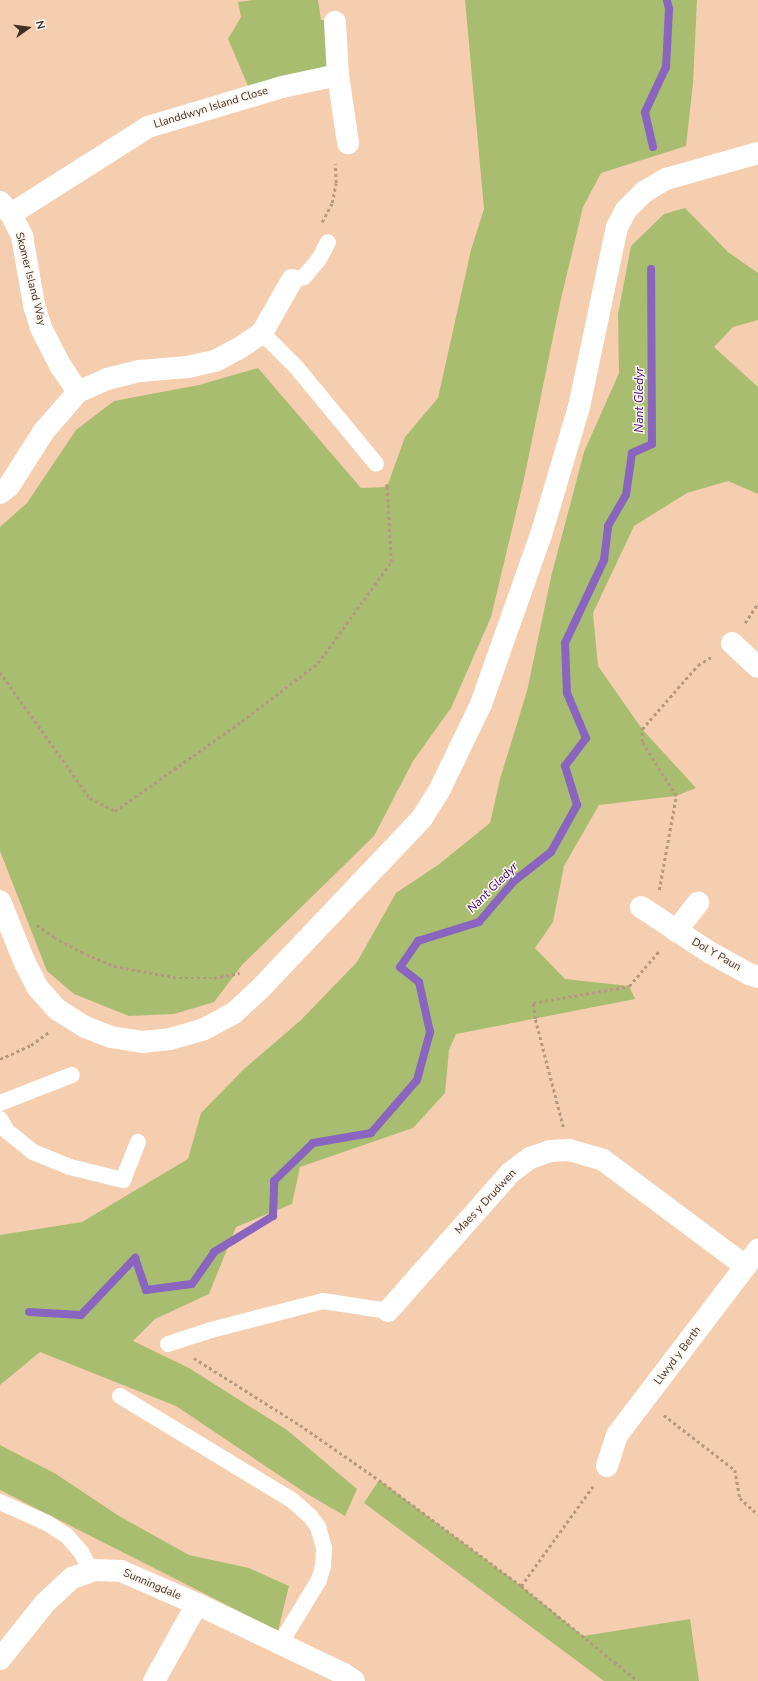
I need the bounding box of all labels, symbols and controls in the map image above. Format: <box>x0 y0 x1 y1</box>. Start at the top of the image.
north arrow <box>8 8 48 48</box>
text: N <box>32 19 48 31</box>
street label: Llanddwyn Island Close <box>152 84 270 132</box>
street label: Skomer Island Way <box>12 231 48 327</box>
water label: Nant Gledyr <box>633 367 647 433</box>
water label: Nant Gledyr <box>465 860 521 916</box>
street label: Dol Y Paun <box>689 936 743 974</box>
street label: Maes y Drudwen <box>453 1167 519 1237</box>
street label: Llwyd y Berth <box>652 1324 704 1388</box>
street label: Sunningdale <box>121 1567 183 1603</box>

